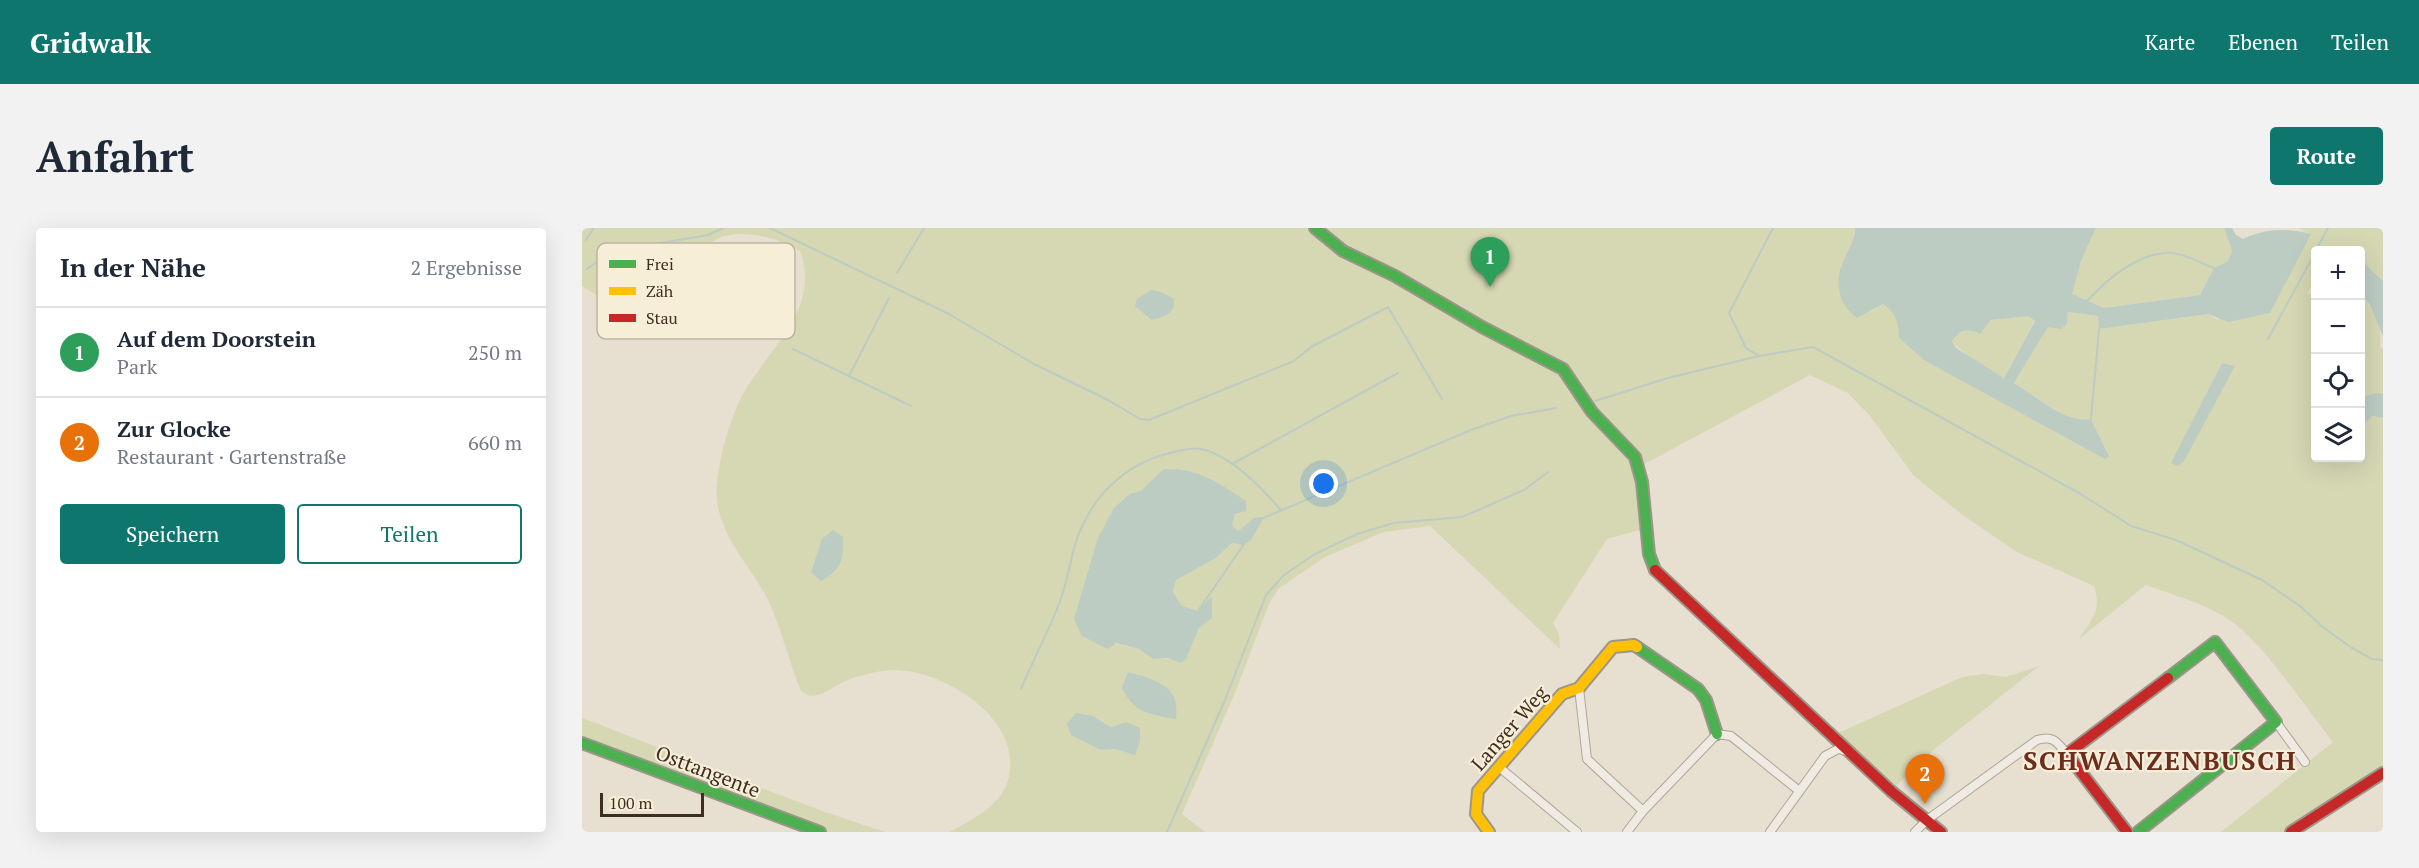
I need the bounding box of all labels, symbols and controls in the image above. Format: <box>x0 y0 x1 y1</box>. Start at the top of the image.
text: Gridwalk <box>30 24 151 61</box>
text: Karte <box>2145 28 2195 56</box>
text: Ebenen <box>2228 28 2298 56</box>
text: Teilen <box>2331 28 2389 56</box>
button: Route <box>2270 127 2383 185</box>
text: Anfahrt <box>36 128 194 184</box>
pin: 1 <box>1470 238 1510 287</box>
legend <box>597 243 795 339</box>
map controls <box>2311 246 2365 462</box>
button: + <box>2311 246 2365 300</box>
text: In der Nähe <box>60 250 206 284</box>
text: Frei <box>646 253 674 275</box>
text: 2 Ergebnisse <box>410 254 522 281</box>
text: Zäh <box>646 280 674 302</box>
button: − <box>2311 300 2365 354</box>
text: Stau <box>646 307 678 329</box>
text: Auf dem Doorstein <box>117 324 316 353</box>
text: 1 <box>74 339 85 366</box>
text: 250 m <box>468 339 522 366</box>
text: Park <box>117 353 157 380</box>
button: locate <box>2311 354 2365 408</box>
button: layers <box>2311 408 2365 462</box>
text: Zur Glocke <box>117 414 231 443</box>
text: 2 <box>74 429 85 456</box>
text: 660 m <box>468 429 522 456</box>
text: Restaurant · Gartenstraße <box>117 443 346 470</box>
your location <box>1309 469 1338 498</box>
button: Speichern <box>60 504 285 564</box>
button: Teilen <box>297 504 522 564</box>
street label: Langer Weg <box>1465 680 1554 776</box>
street label: Osttangente <box>652 739 764 803</box>
district label: SCHWANZENBUSCH <box>2023 743 2297 777</box>
pin: 2 <box>1906 754 1944 804</box>
scale bar <box>600 790 704 818</box>
text: 100 m <box>609 792 652 814</box>

